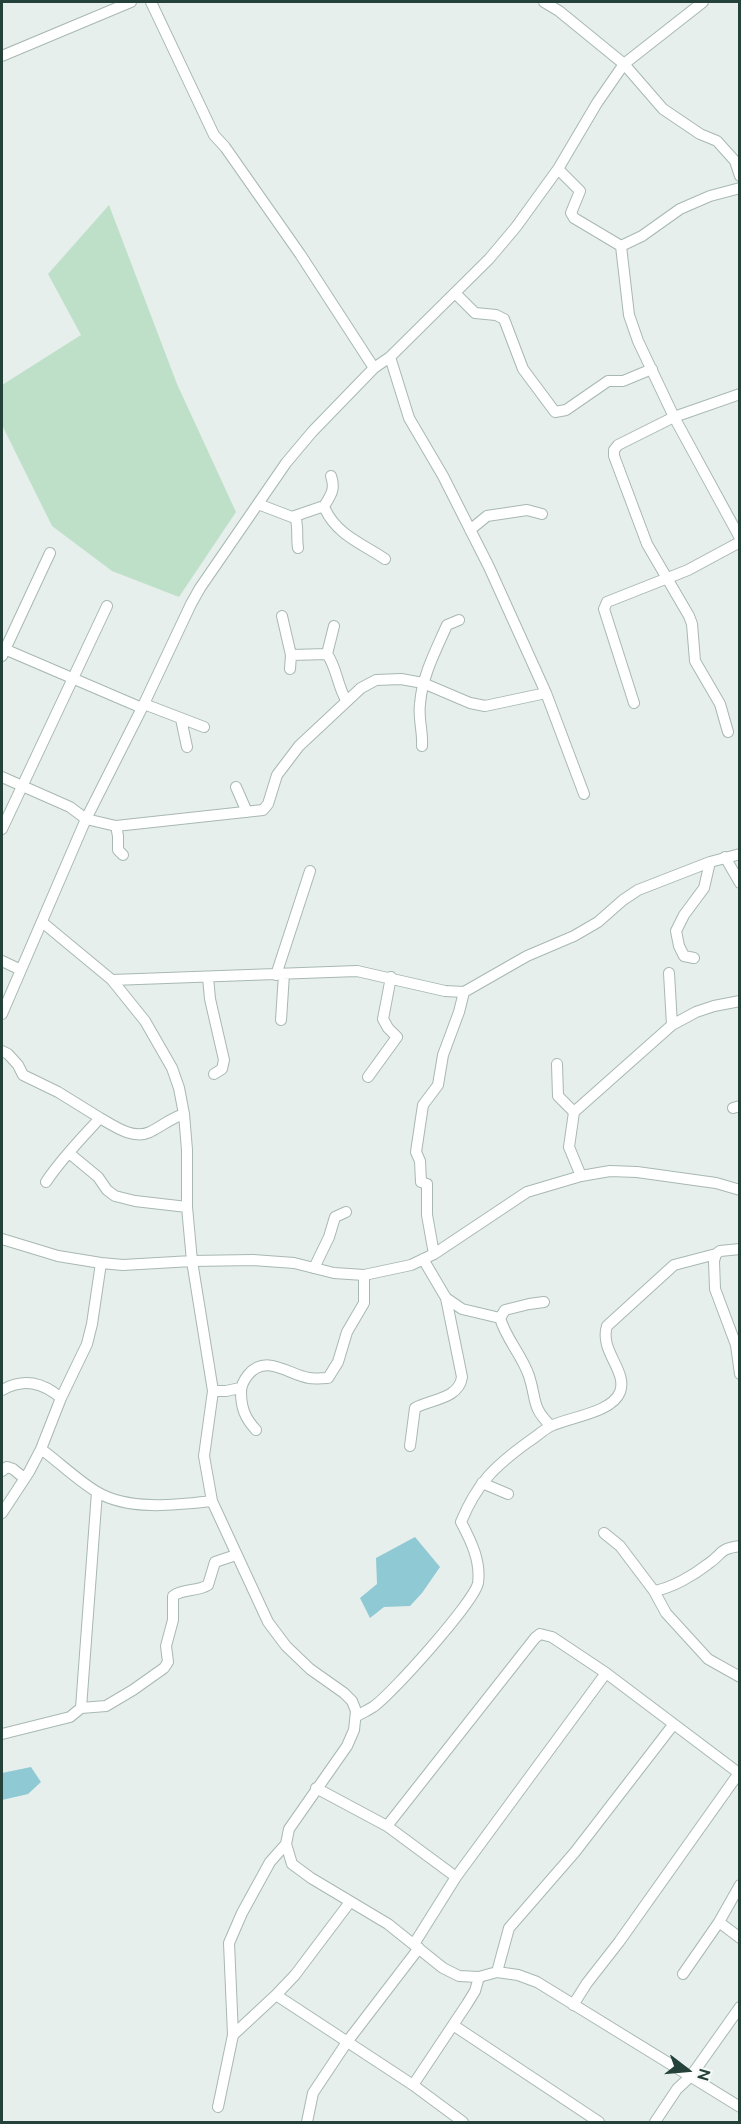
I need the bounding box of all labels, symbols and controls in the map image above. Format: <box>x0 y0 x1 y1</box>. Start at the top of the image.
north arrow <box>657 2040 717 2100</box>
text: N <box>694 2067 715 2083</box>

